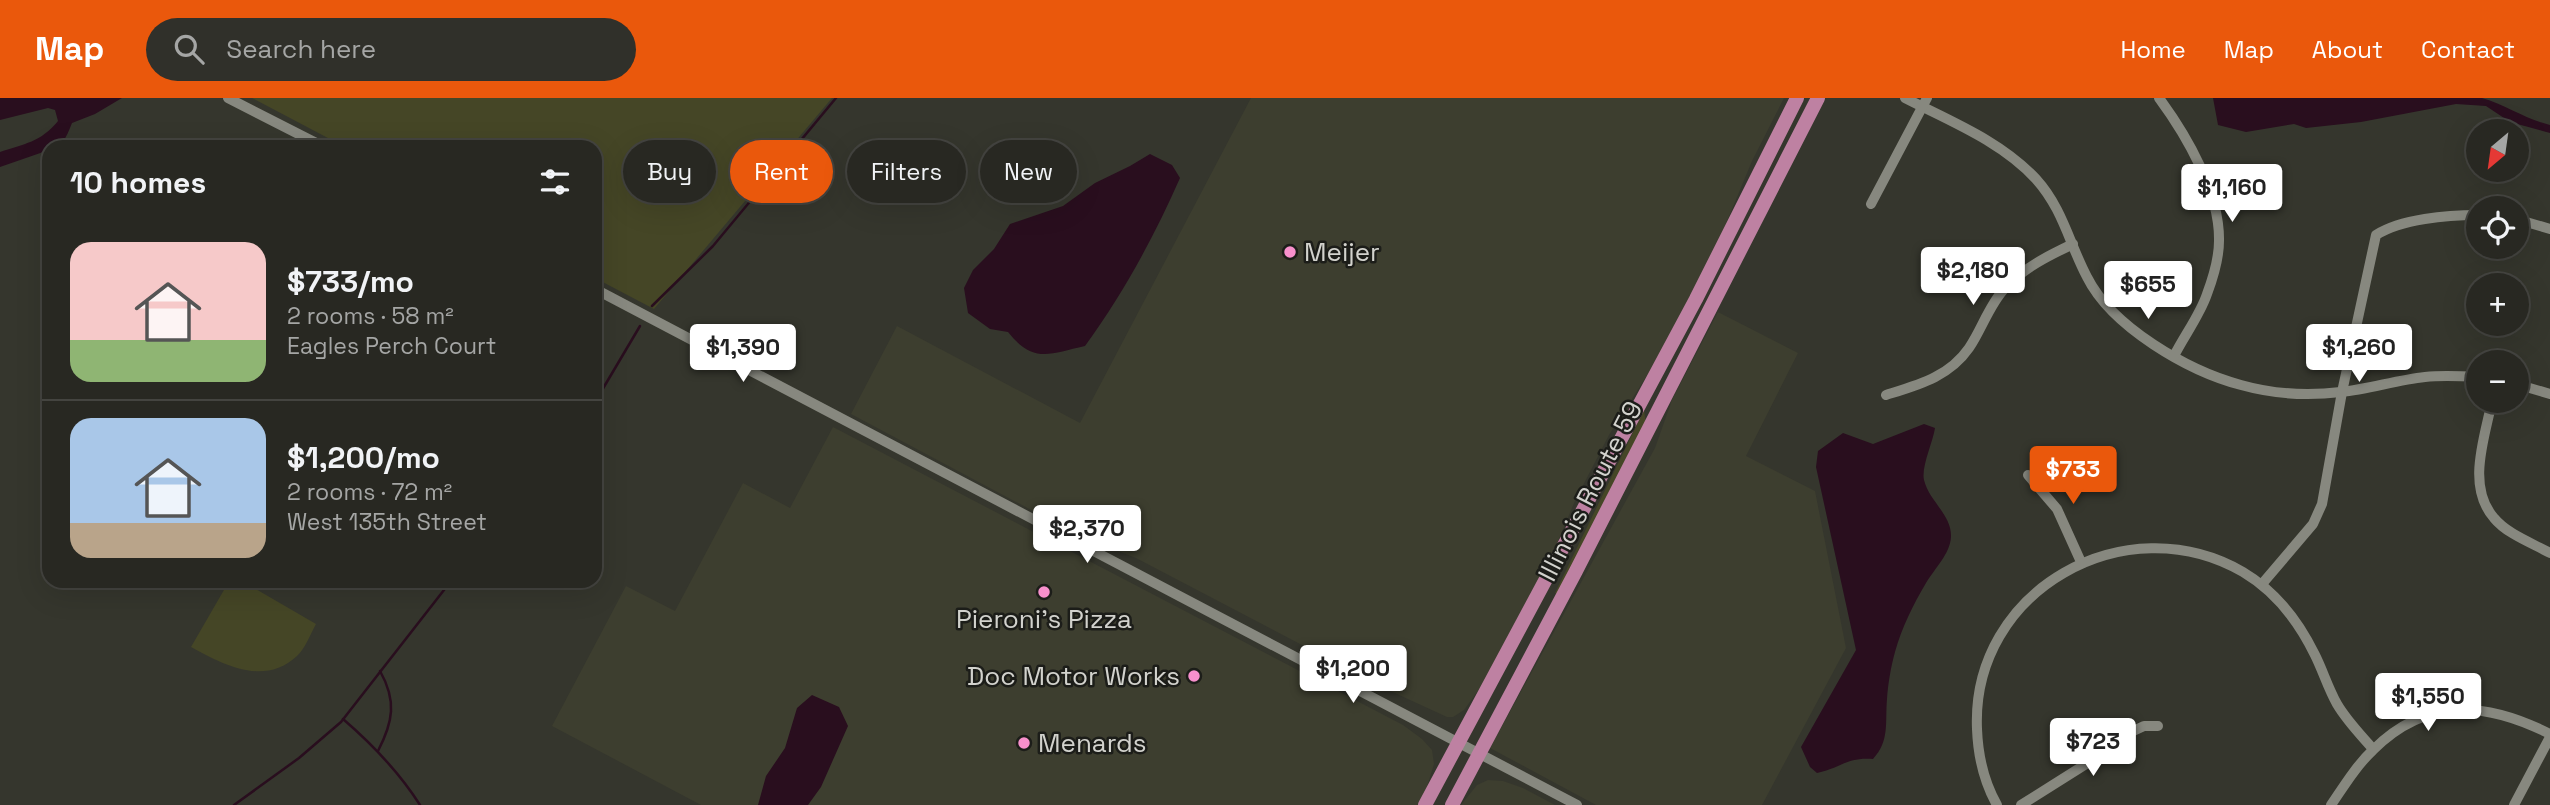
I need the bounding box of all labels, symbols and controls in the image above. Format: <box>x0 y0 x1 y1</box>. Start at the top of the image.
search box <box>146 18 636 81</box>
text: Map <box>35 28 104 70</box>
icon: search <box>170 30 208 68</box>
text: Search here <box>226 32 376 66</box>
text: Home <box>2120 34 2186 65</box>
text: Map <box>2224 34 2274 65</box>
text: About <box>2312 34 2383 65</box>
text: Contact <box>2421 34 2515 65</box>
north arrow <box>2466 119 2529 182</box>
map controls <box>2466 119 2529 413</box>
chip: Buy <box>623 140 716 203</box>
chip: Rent <box>730 140 833 203</box>
chip: Filters <box>847 140 966 203</box>
chip: New <box>980 140 1077 203</box>
text: 10 homes <box>70 163 206 202</box>
icon: filters <box>536 163 574 201</box>
pin: $1,160 <box>2175 164 2289 224</box>
text: $1,160 <box>2197 172 2267 202</box>
button: locate <box>2466 196 2529 259</box>
place label: Meijer <box>1304 235 1380 269</box>
marker: Meijer <box>1282 244 1298 260</box>
pin: $2,180 <box>1916 248 2030 307</box>
text: $2,180 <box>1937 255 2009 285</box>
text: $733/mo <box>287 262 414 301</box>
pin: $655 <box>2107 262 2189 321</box>
text: $655 <box>2120 269 2176 299</box>
icon: home <box>126 270 210 354</box>
button: + <box>2466 273 2529 336</box>
text: 2 rooms · 58 m² <box>287 301 454 331</box>
pin: $1,390 <box>686 324 800 384</box>
pin: $1,260 <box>2302 324 2416 384</box>
text: Eagles Perch Court <box>287 331 496 361</box>
text: $1,390 <box>706 332 780 362</box>
text: $1,260 <box>2322 332 2396 362</box>
button: − <box>2466 350 2529 413</box>
street label: Illinois Route 59 <box>1530 395 1650 587</box>
text: $1,200/mo <box>287 438 440 477</box>
icon: home <box>126 446 210 530</box>
pin: $733 <box>2032 446 2114 506</box>
text: $733 <box>2046 454 2100 484</box>
text: 2 rooms · 72 m² <box>287 477 452 507</box>
pin: $2,370 <box>1030 505 1144 565</box>
text: West 135th Street <box>287 507 487 537</box>
text: $2,370 <box>1049 513 1125 543</box>
marker: Pieroni's Pizza <box>1036 584 1052 600</box>
place label: Pieroni's Pizza <box>956 602 1132 636</box>
pin: $1,200 <box>1296 646 1410 705</box>
text: $1,200 <box>1316 653 1390 683</box>
place label: Doc Motor Works <box>967 659 1180 693</box>
marker: Doc Motor Works <box>1186 668 1202 684</box>
pin: $1,550 <box>2371 674 2485 733</box>
text: $1,550 <box>2391 681 2465 711</box>
pin: $723 <box>2052 718 2134 778</box>
place label: Menards <box>1038 726 1147 760</box>
text: $723 <box>2066 726 2120 756</box>
marker: Menards <box>1016 735 1032 751</box>

